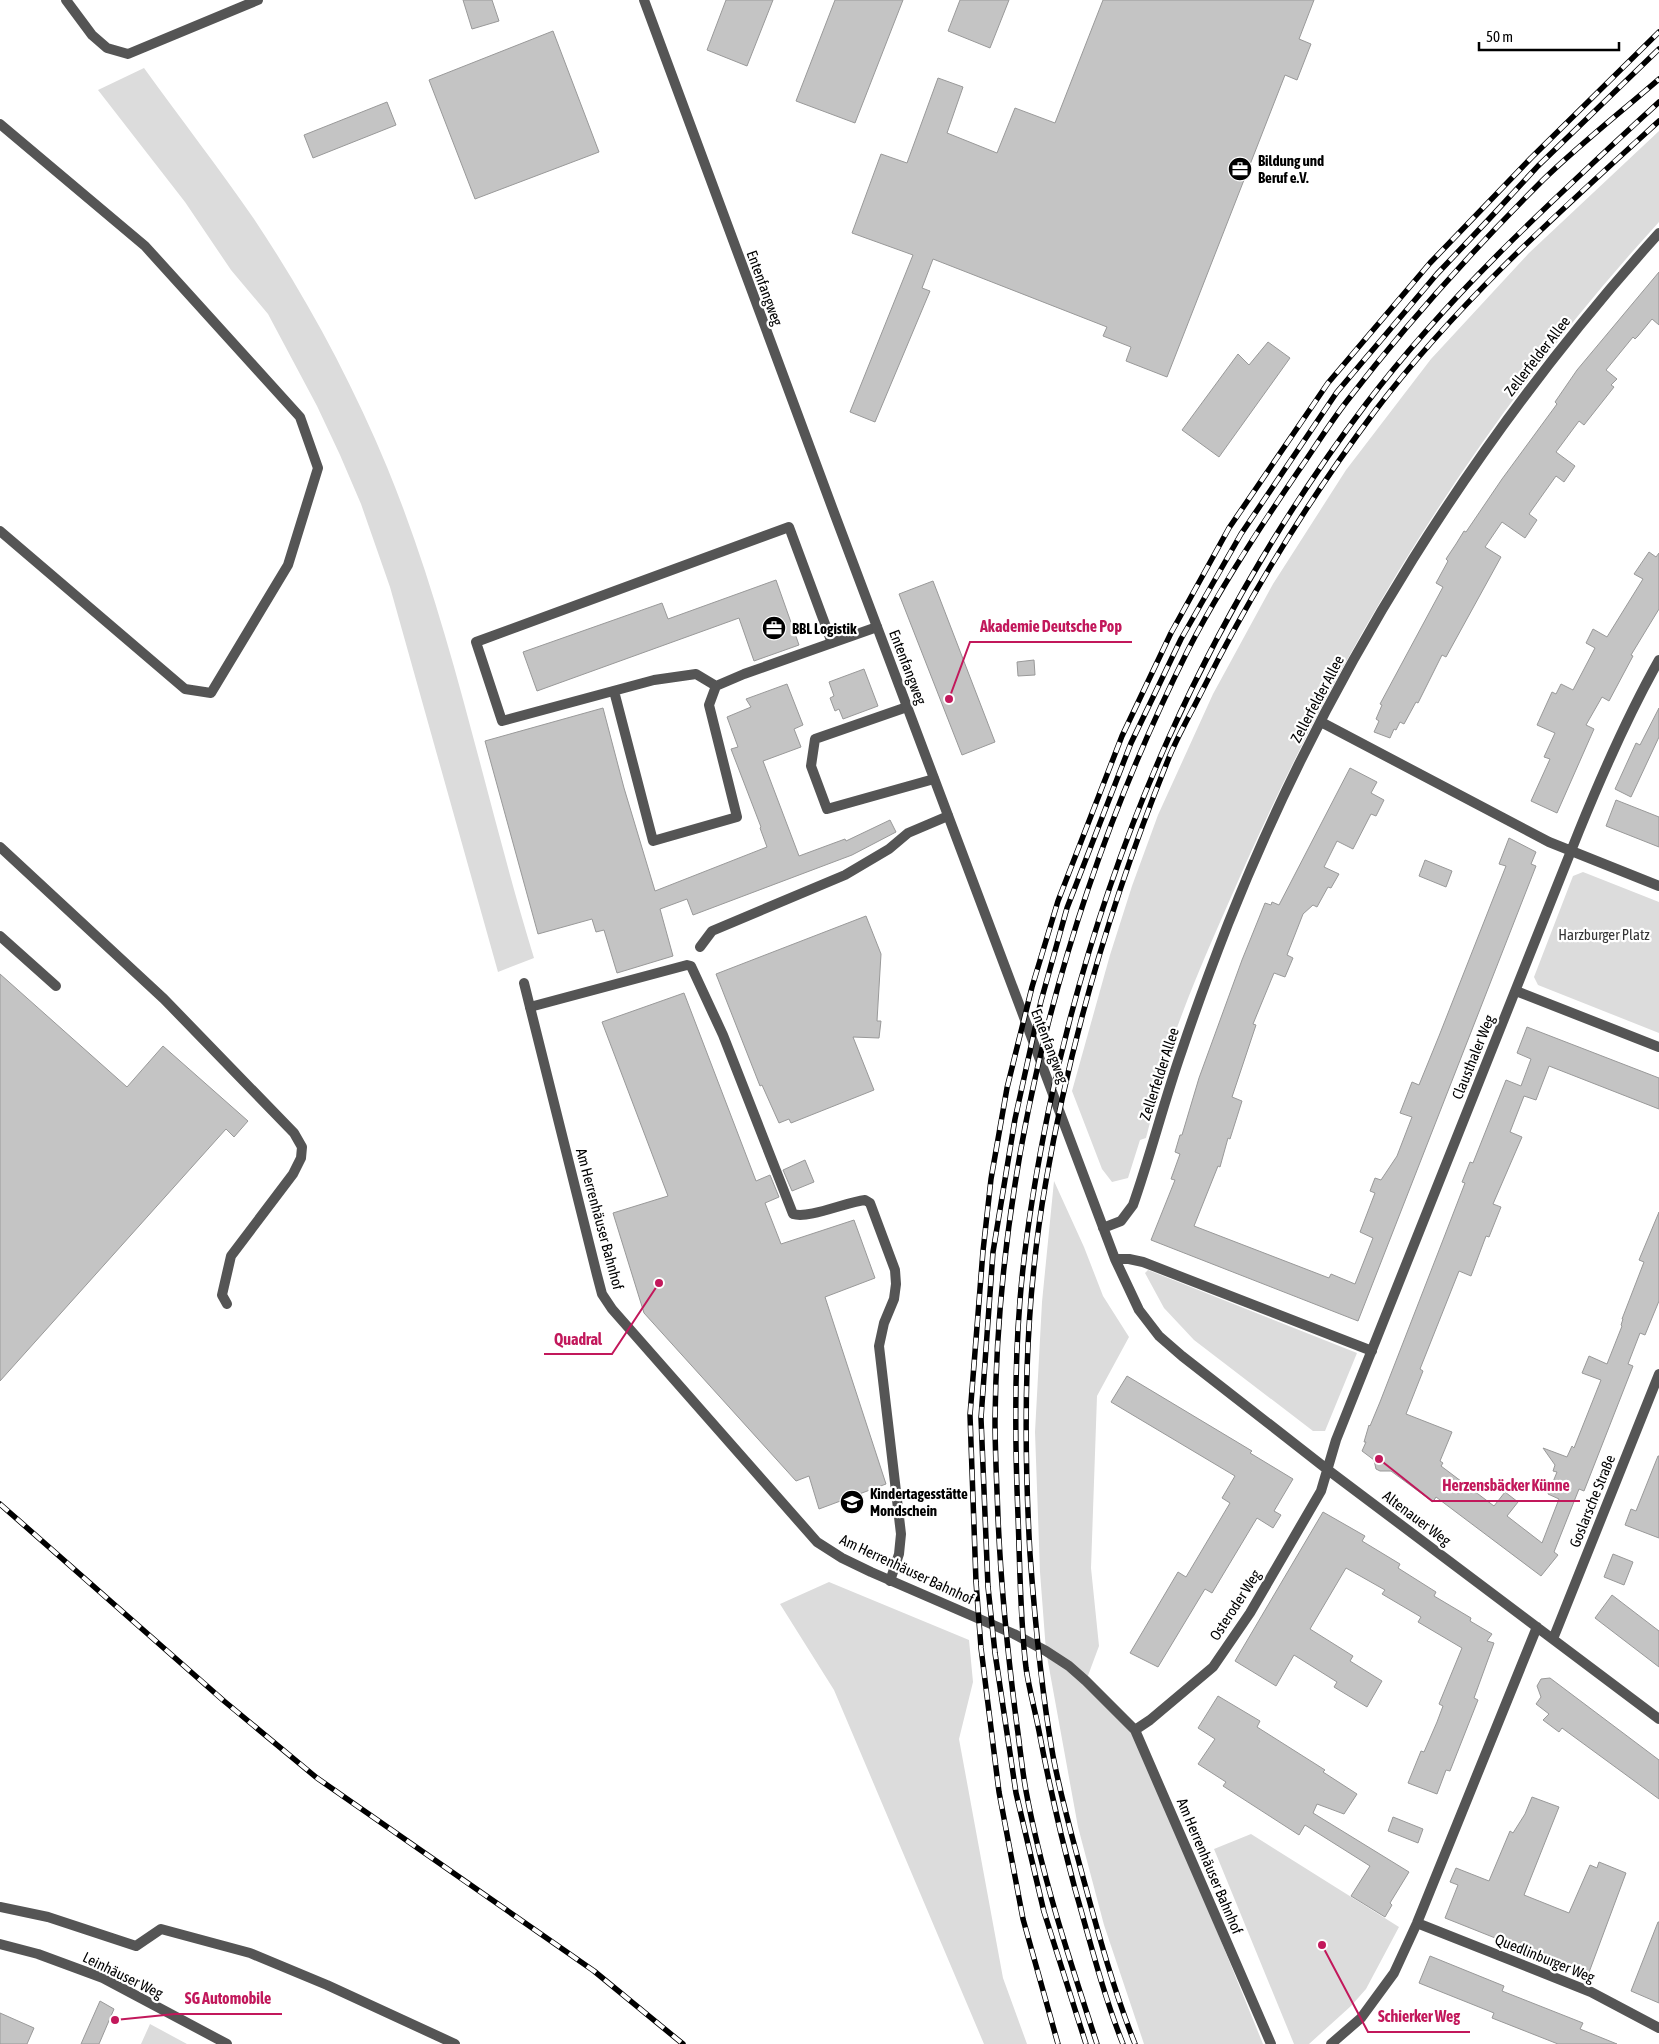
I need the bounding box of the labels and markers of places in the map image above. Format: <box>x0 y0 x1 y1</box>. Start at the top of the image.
place label: Bildung und Beruf e.V. <box>1258 152 1324 186</box>
office icon: Bildung und Beruf e.V. <box>1227 156 1253 182</box>
callout: Akademie Deutsche Pop <box>970 611 1132 642</box>
office icon: BBL Logistik <box>761 615 787 641</box>
place label: BBL Logistik <box>792 620 857 637</box>
callout: Quadral <box>544 1323 612 1354</box>
callout: Herzensbäcker Künne <box>1432 1470 1580 1501</box>
place label: Kindertagesstätte Mondschein <box>870 1485 968 1519</box>
school or university icon: Kindertagesstätte Mondschein <box>839 1489 865 1515</box>
callout: SG Automobile <box>175 1983 282 2014</box>
callout: Schierker Weg <box>1368 2001 1470 2032</box>

